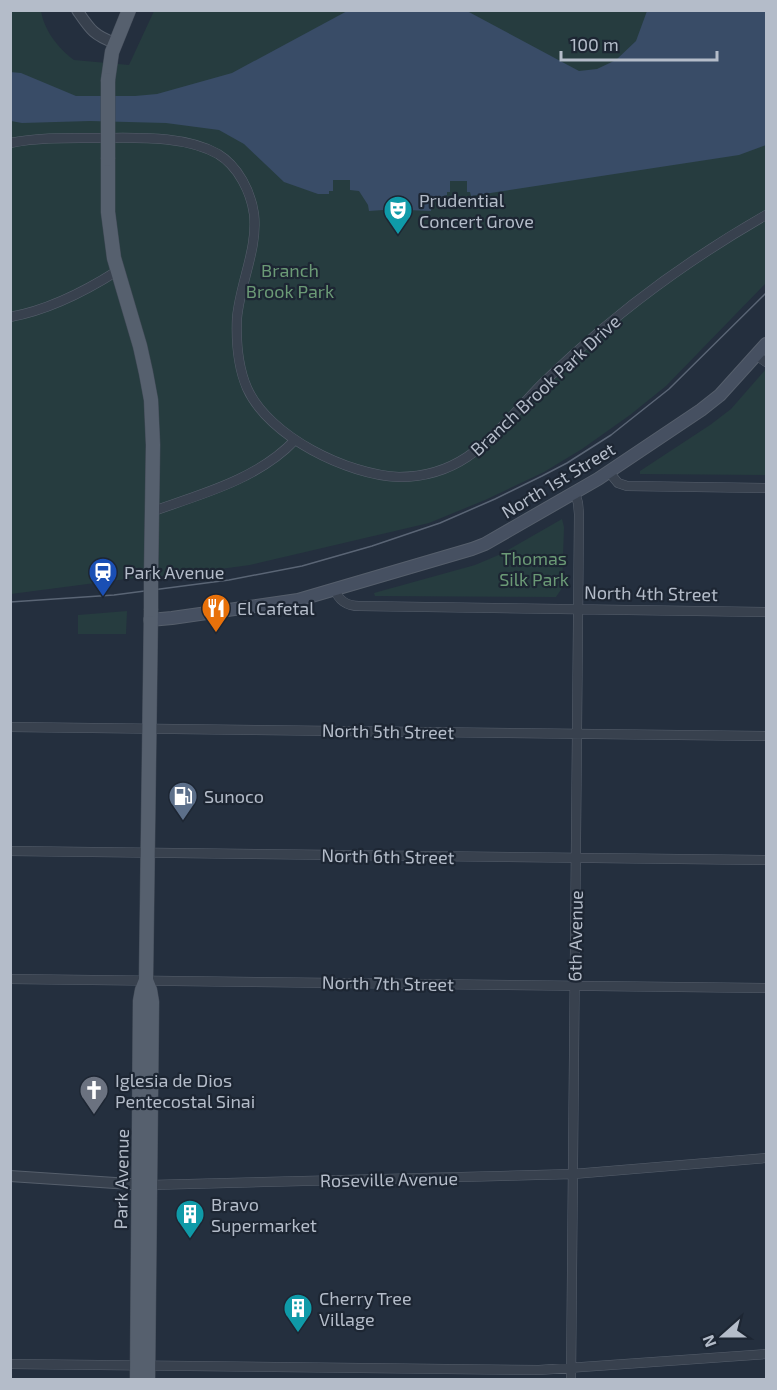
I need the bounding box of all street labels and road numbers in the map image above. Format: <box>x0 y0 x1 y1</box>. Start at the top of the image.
street label: Branch Brook Park Drive <box>465 310 625 460</box>
street label: North 1st Street <box>497 437 619 523</box>
street label: North 4th Street <box>584 581 718 605</box>
street label: North 5th Street <box>322 719 455 743</box>
street label: North 6th Street <box>321 844 455 868</box>
street label: 6th Avenue <box>563 890 587 982</box>
street label: North 7th Street <box>322 971 454 995</box>
street label: Park Avenue <box>109 1129 133 1229</box>
street label: Roseville Avenue <box>320 1167 458 1191</box>

